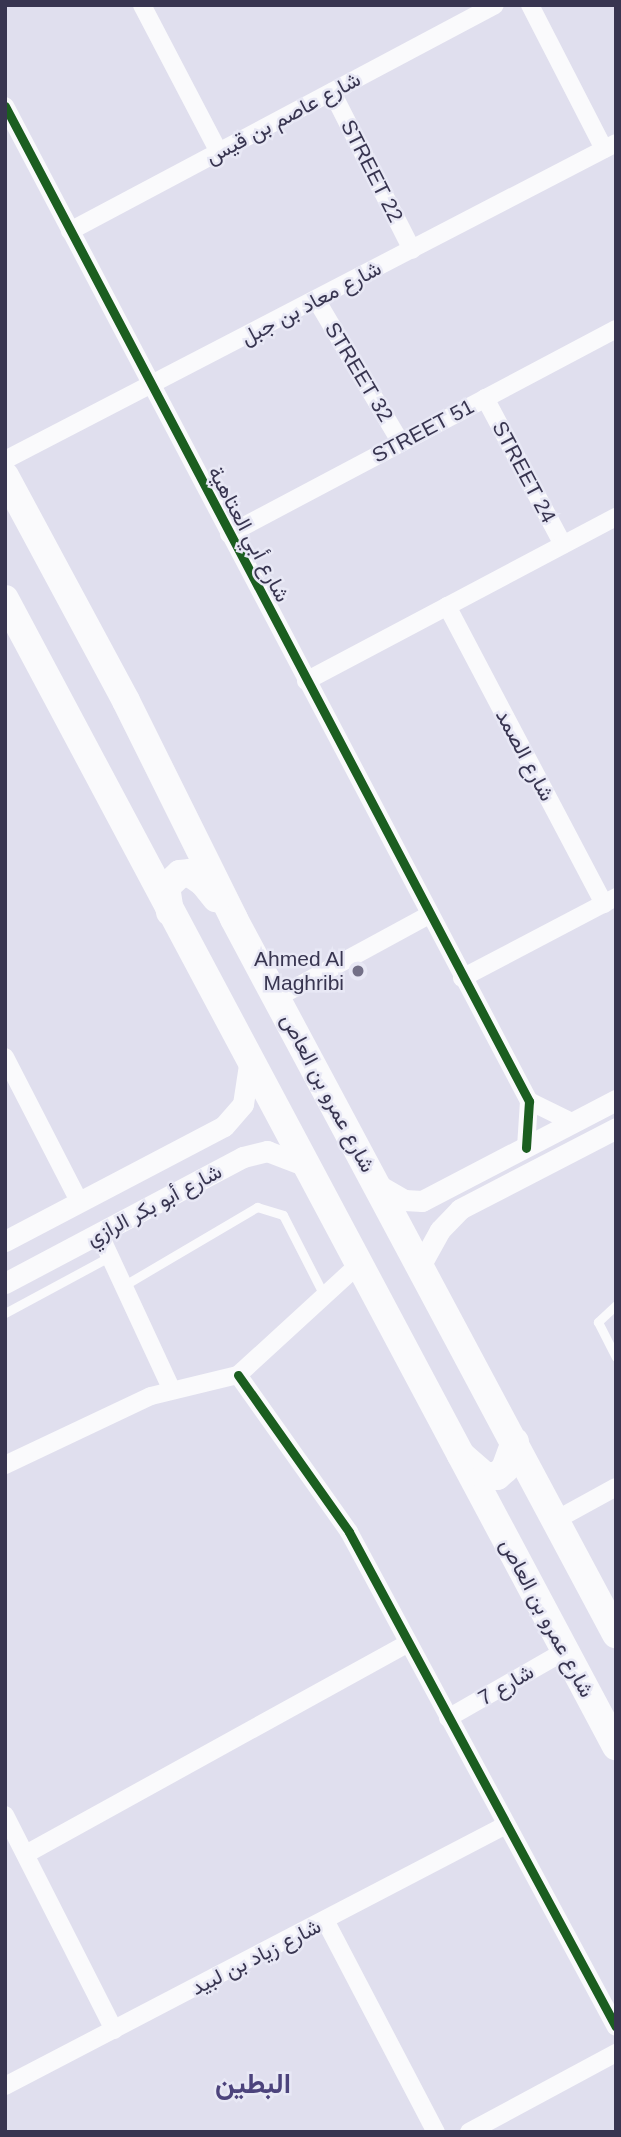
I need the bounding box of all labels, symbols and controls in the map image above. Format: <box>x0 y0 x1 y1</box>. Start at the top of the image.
street label: شارع عاصم بن قيس <box>201 67 365 169</box>
street label: STREET 22 <box>335 115 409 227</box>
street label: شارع معاد بن جبل <box>237 255 385 351</box>
street label: STREET 32 <box>319 317 399 427</box>
street label: STREET 51 <box>368 394 478 468</box>
street label: STREET 24 <box>487 417 561 527</box>
street label: شارع أبي العتاهية <box>203 462 295 606</box>
street label: شارع الصمد <box>490 705 560 805</box>
place label: Ahmed Al Maghribi <box>253 946 344 996</box>
marker: Ahmed Al Maghribi <box>350 963 366 979</box>
street label: شارع عمرو بن العاص <box>276 1009 380 1177</box>
street label: شارع أبو بكر الرازي <box>82 1159 226 1251</box>
street label: شارع عمرو بن العاص <box>495 1534 599 1702</box>
street label: شارع 7 <box>474 1659 538 1711</box>
street label: شارع زياد بن لبيد <box>187 1913 325 2001</box>
district label: البطين <box>215 2067 291 2101</box>

